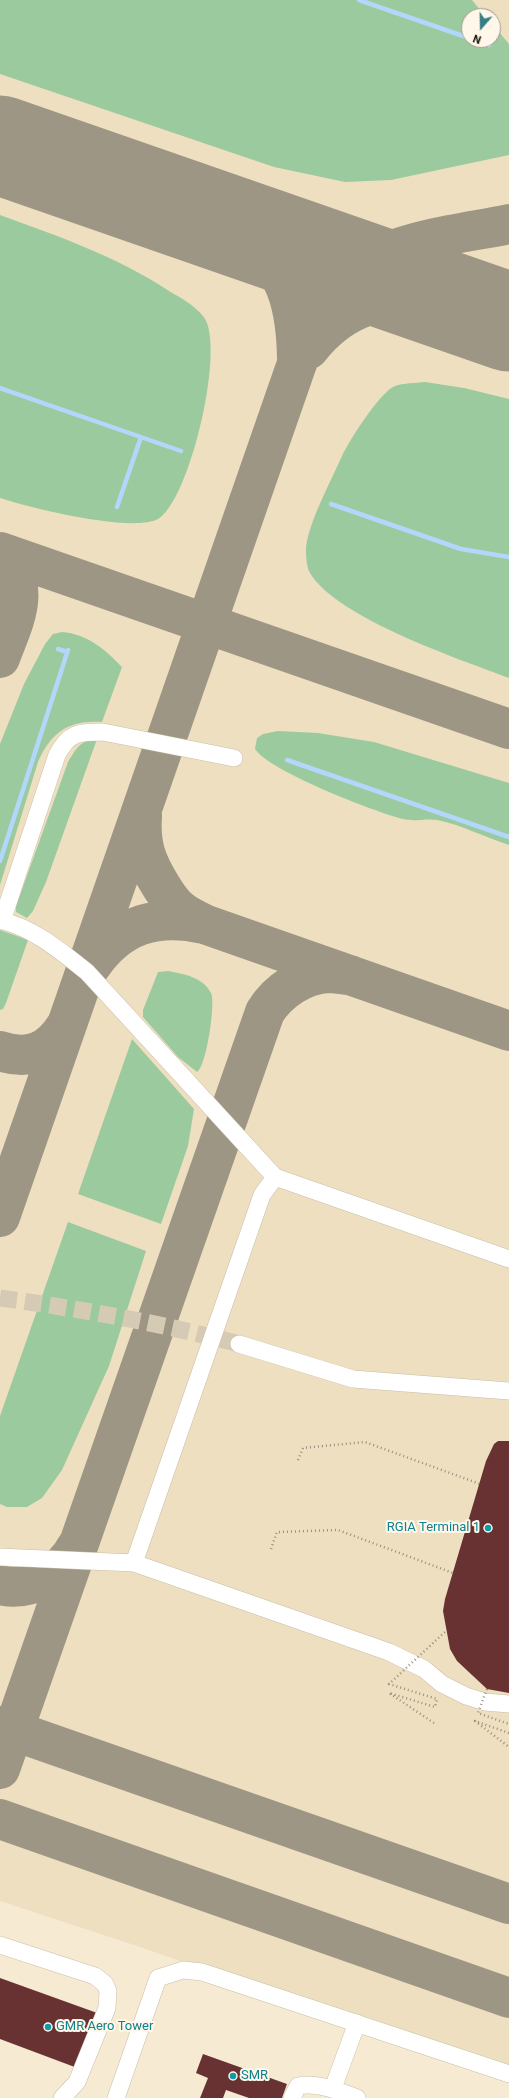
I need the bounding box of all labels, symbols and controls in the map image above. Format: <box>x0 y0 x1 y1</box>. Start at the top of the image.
north arrow <box>461 8 501 48</box>
text: N <box>471 31 483 46</box>
place label: RGIA Terminal 1 <box>387 1520 480 1536</box>
marker: RGIA Terminal 1 <box>483 1523 493 1533</box>
place label: GMR Aero Tower <box>56 2019 153 2035</box>
marker: GMR Aero Tower <box>43 2022 53 2032</box>
place label: SMR <box>241 2068 268 2084</box>
marker: SMR <box>228 2071 238 2081</box>

